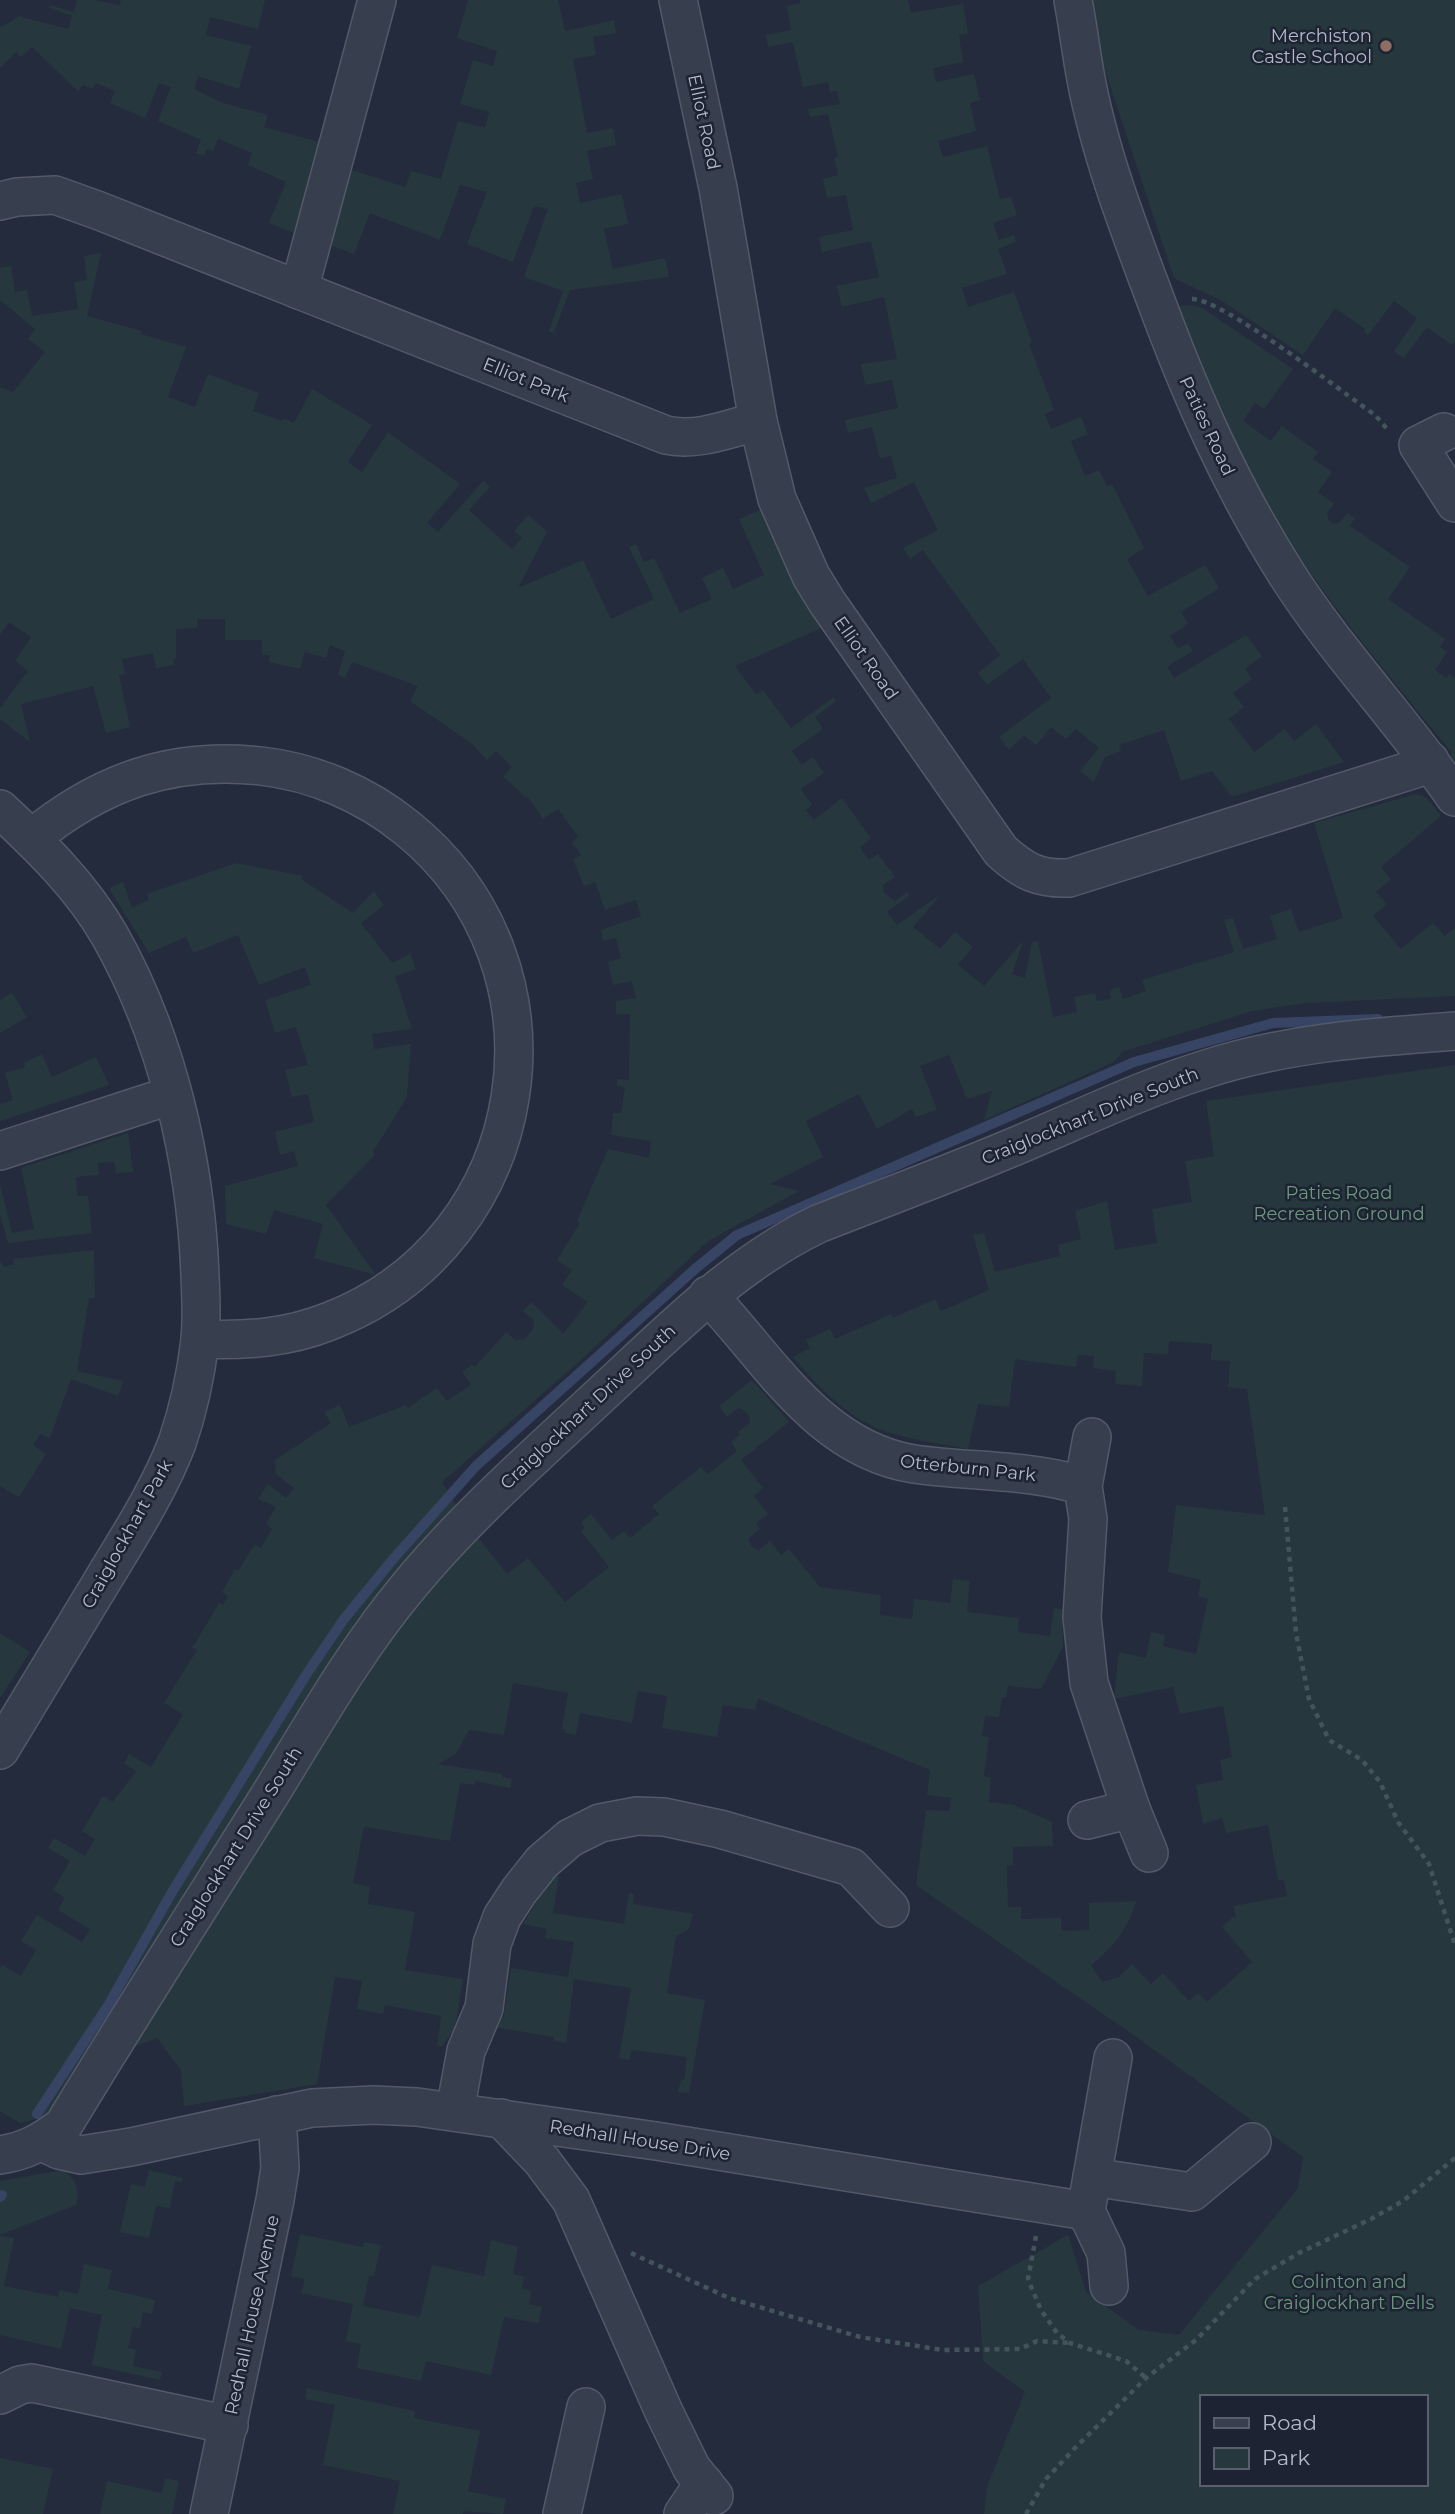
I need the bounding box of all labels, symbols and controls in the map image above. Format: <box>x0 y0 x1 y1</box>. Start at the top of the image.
place label: Merchiston Castle School <box>1252 25 1372 68</box>
marker: Merchiston Castle School <box>1378 38 1394 54</box>
street label: Elliot Road <box>683 72 725 172</box>
street label: Elliot Park <box>480 353 573 407</box>
street label: Paties Road <box>1174 373 1240 479</box>
street label: Elliot Road <box>829 612 903 704</box>
street label: Craiglockhart Drive South <box>978 1062 1202 1170</box>
park label: Paties Road Recreation Ground <box>1253 1182 1425 1225</box>
street label: Craiglockhart Drive South <box>496 1320 680 1494</box>
street label: Otterburn Park <box>899 1450 1037 1486</box>
street label: Craiglockhart Park <box>77 1455 177 1613</box>
street label: Craiglockhart Drive South <box>165 1743 307 1951</box>
street label: Redhall House Drive <box>548 2115 732 2165</box>
street label: Redhall House Avenue <box>220 2213 284 2417</box>
park label: Colinton and Craiglockhart Dells <box>1264 2271 1434 2314</box>
legend <box>1200 2395 1427 2486</box>
text: Road <box>1262 2410 1317 2435</box>
text: Park <box>1262 2445 1310 2470</box>

